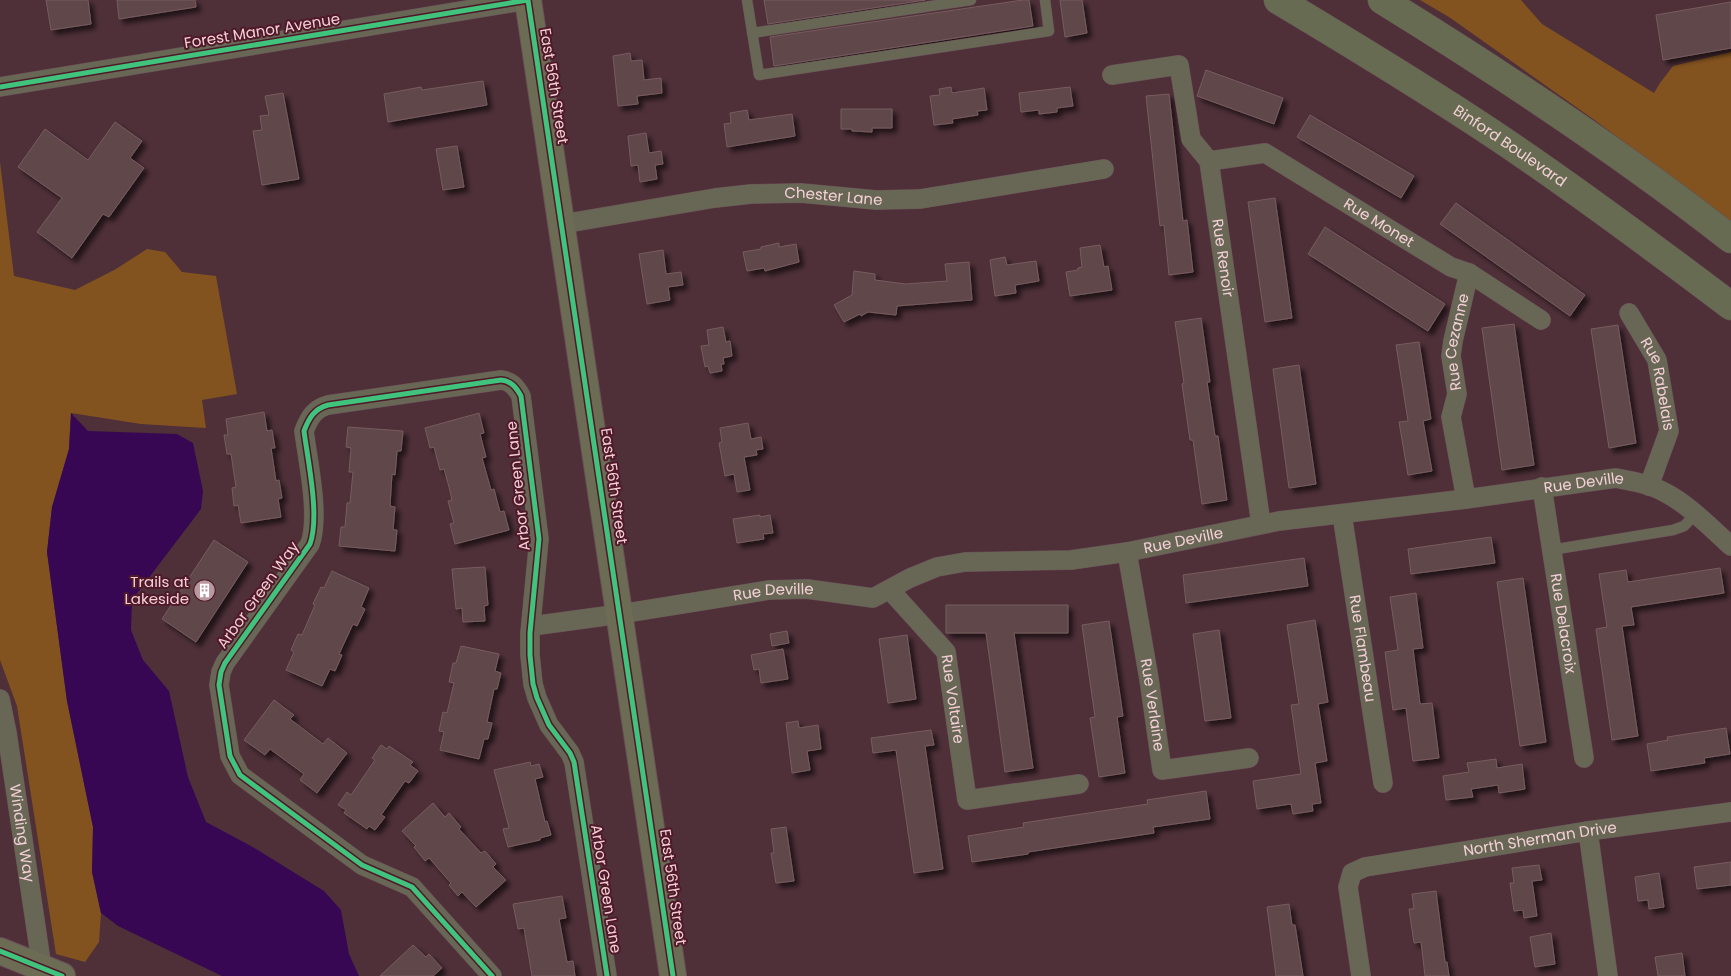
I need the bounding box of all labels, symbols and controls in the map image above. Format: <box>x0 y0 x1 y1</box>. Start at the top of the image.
street label: Forest Manor Avenue <box>182 8 341 53</box>
street label: East 56th Street <box>535 26 574 145</box>
street label: Binford Boulevard <box>1449 100 1571 191</box>
street label: Chester Lane <box>784 182 883 210</box>
street label: Rue Monet <box>1340 193 1418 252</box>
street label: Rue Renoir <box>1207 217 1239 299</box>
street label: Rue Cezanne <box>1440 291 1474 392</box>
street label: Rue Rabelais <box>1636 333 1680 432</box>
street label: Arbor Green Lane <box>500 420 535 552</box>
street label: East 56th Street <box>596 427 633 545</box>
street label: Rue Deville <box>1542 467 1626 498</box>
street label: Rue Deville <box>1141 522 1225 558</box>
street label: Arbor Green Way <box>212 536 304 653</box>
place label: Trails at Lakeside <box>124 571 189 609</box>
street label: Rue Delacroix <box>1546 572 1582 675</box>
street label: Rue Deville <box>732 578 815 606</box>
building icon: Trails at Lakeside <box>193 579 217 603</box>
street label: Rue Flambeau <box>1344 593 1382 703</box>
street label: Rue Voltaire <box>936 653 970 745</box>
street label: Rue Verlaine <box>1136 657 1170 753</box>
street label: Winding Way <box>5 783 40 884</box>
street label: North Sherman Drive <box>1462 816 1618 861</box>
street label: Arbor Green Lane <box>586 823 627 955</box>
street label: East 56th Street <box>655 828 692 946</box>

